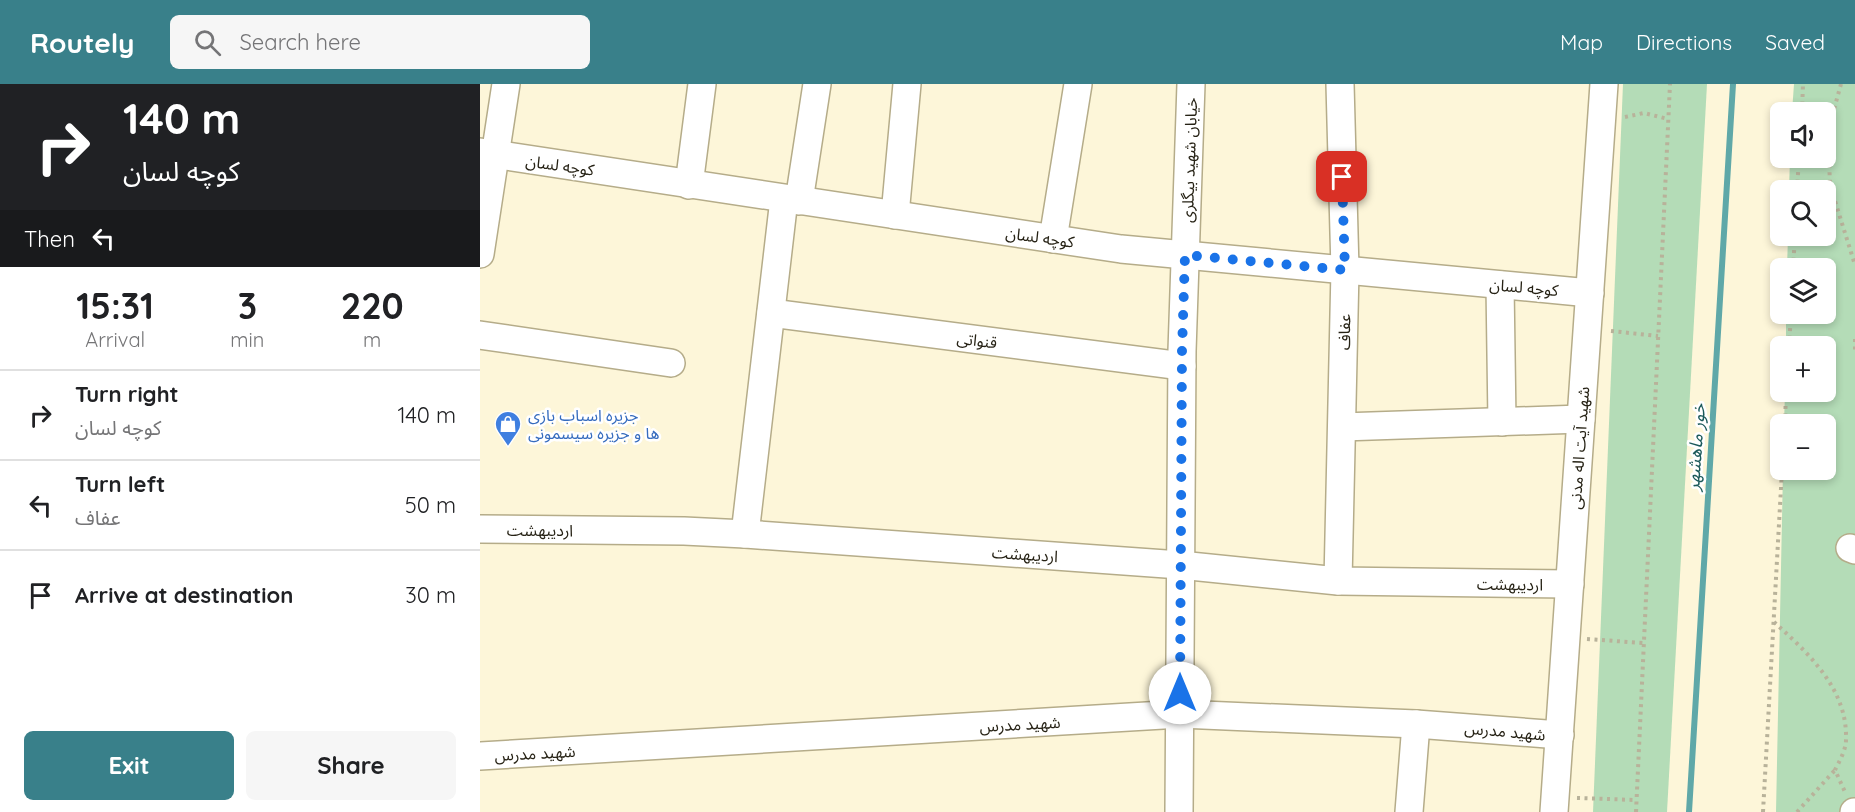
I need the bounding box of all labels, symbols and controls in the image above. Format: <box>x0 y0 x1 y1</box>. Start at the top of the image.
search box <box>170 15 590 69</box>
text: Routely <box>30 25 134 60</box>
icon: search <box>191 26 224 59</box>
text: Search here <box>239 28 361 56</box>
text: Map <box>1560 29 1603 55</box>
text: Directions <box>1636 29 1732 55</box>
text: Saved <box>1765 29 1825 55</box>
text: 140 m <box>123 92 240 145</box>
street label: خیابان شهید بیگلری <box>1177 97 1201 223</box>
map controls <box>1770 102 1836 480</box>
button: sound <box>1770 102 1836 168</box>
icon: right <box>24 108 102 186</box>
street label: کوچه لسان <box>524 150 596 181</box>
pin <box>1316 151 1367 202</box>
text: کوچه لسان <box>123 154 240 188</box>
icon: arrive <box>1325 160 1358 193</box>
button: search <box>1770 180 1836 246</box>
icon: left <box>87 222 120 255</box>
street label: کوچه لسان <box>1004 222 1076 253</box>
text: Then <box>24 225 75 253</box>
button: layers <box>1770 258 1836 324</box>
street label: کوچه لسان <box>1489 274 1560 301</box>
text: 15:31 <box>76 283 154 328</box>
text: 3 <box>238 283 257 328</box>
text: 220 <box>341 283 404 328</box>
street label: عفاف <box>1334 314 1354 350</box>
text: Arrival <box>85 327 145 352</box>
text: min <box>230 327 264 352</box>
text: m <box>363 327 381 352</box>
street label: قنواتی <box>956 328 998 352</box>
button: + <box>1770 336 1836 402</box>
text: Turn right <box>75 380 179 408</box>
street label: شهید آیت اله مدنی <box>1565 386 1593 510</box>
icon: right <box>24 399 57 432</box>
text: 140 m <box>397 401 456 429</box>
water label: خور ماهشهر <box>1681 402 1710 493</box>
place label: جزیره اسباب بازی ها و جزیره سیسمونی <box>528 405 659 443</box>
shop icon: جزیره اسباب بازی ها و جزیره سیسمونی <box>493 409 523 447</box>
button: − <box>1770 414 1836 480</box>
text: کوچه لسان <box>75 415 161 440</box>
text: Turn left <box>75 470 165 498</box>
icon: left <box>24 489 57 522</box>
text: 50 m <box>405 491 456 519</box>
text: عفاف <box>75 505 120 530</box>
street label: اردیبهشت <box>507 520 573 540</box>
street label: اردیبهشت <box>991 542 1059 566</box>
street label: اردیبهشت <box>1477 573 1543 595</box>
icon: arrive <box>24 579 57 612</box>
text: Arrive at destination <box>75 581 293 609</box>
text: 30 m <box>405 581 456 609</box>
position arrow <box>1148 661 1212 725</box>
street label: شهید مدرس <box>979 712 1061 736</box>
street label: شهید مدرس <box>1464 718 1546 744</box>
button: Exit <box>24 731 234 800</box>
button: Share <box>246 731 456 800</box>
street label: شهید مدرس <box>494 741 576 765</box>

